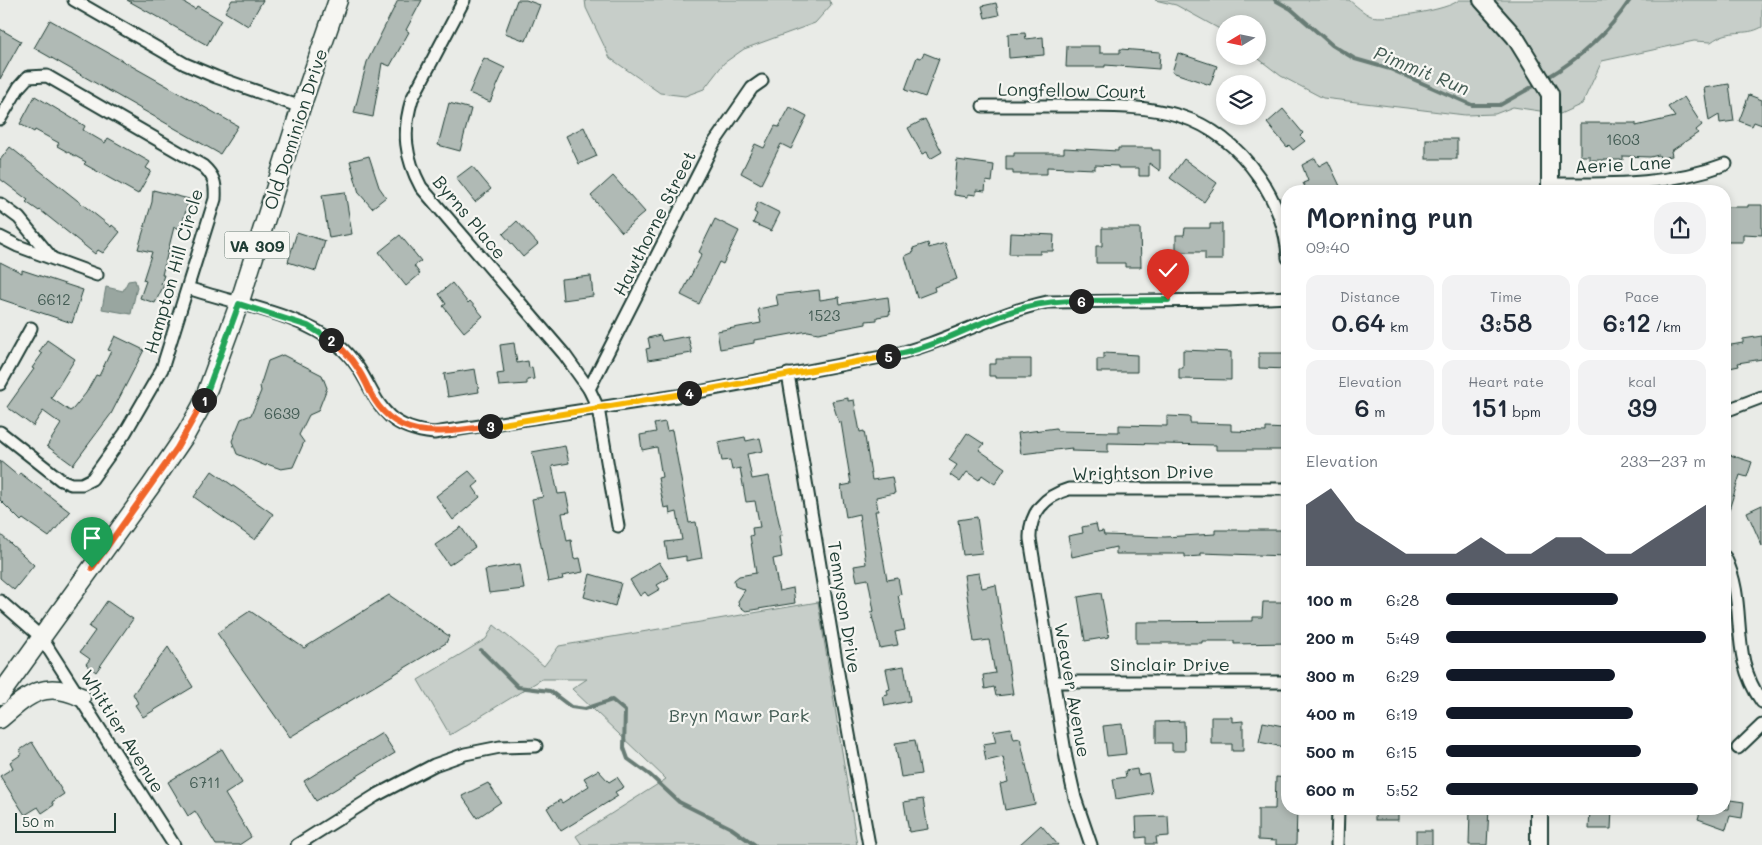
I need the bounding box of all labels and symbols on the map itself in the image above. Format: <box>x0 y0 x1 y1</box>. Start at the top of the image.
north arrow <box>1216 15 1266 65</box>
water label: Pimmit Run <box>1370 39 1474 101</box>
street label: Old Dominion Drive <box>258 45 332 213</box>
street label: Longfellow Court <box>998 77 1146 103</box>
house number: 1603 <box>1606 129 1640 149</box>
street label: Hawthorne Street <box>607 146 701 300</box>
street label: Aerie Lane <box>1574 149 1672 179</box>
street label: Byrns Place <box>428 170 512 264</box>
street label: Hampton Hill Circle <box>138 186 208 356</box>
road number: VA 309 <box>224 232 290 258</box>
pin <box>1147 249 1189 300</box>
pin: 6 <box>1068 288 1094 314</box>
house number: 6612 <box>37 289 71 309</box>
house number: 1523 <box>808 305 841 325</box>
pin: 2 <box>318 328 344 352</box>
pin: 5 <box>876 344 900 368</box>
pin: 4 <box>676 380 702 406</box>
pin: 1 <box>192 388 216 412</box>
house number: 6639 <box>264 403 300 423</box>
pin: 3 <box>478 414 502 438</box>
street label: Wrightson Drive <box>1072 459 1214 485</box>
pin <box>71 517 113 568</box>
street label: Tennyson Drive <box>823 539 867 675</box>
street label: Weaver Avenue <box>1049 621 1097 759</box>
street label: Sinclair Drive <box>1110 652 1230 676</box>
street label: Whittier Avenue <box>75 665 171 797</box>
park label: Bryn Mawr Park <box>669 703 809 727</box>
house number: 6711 <box>190 772 220 792</box>
scale bar <box>15 810 116 833</box>

